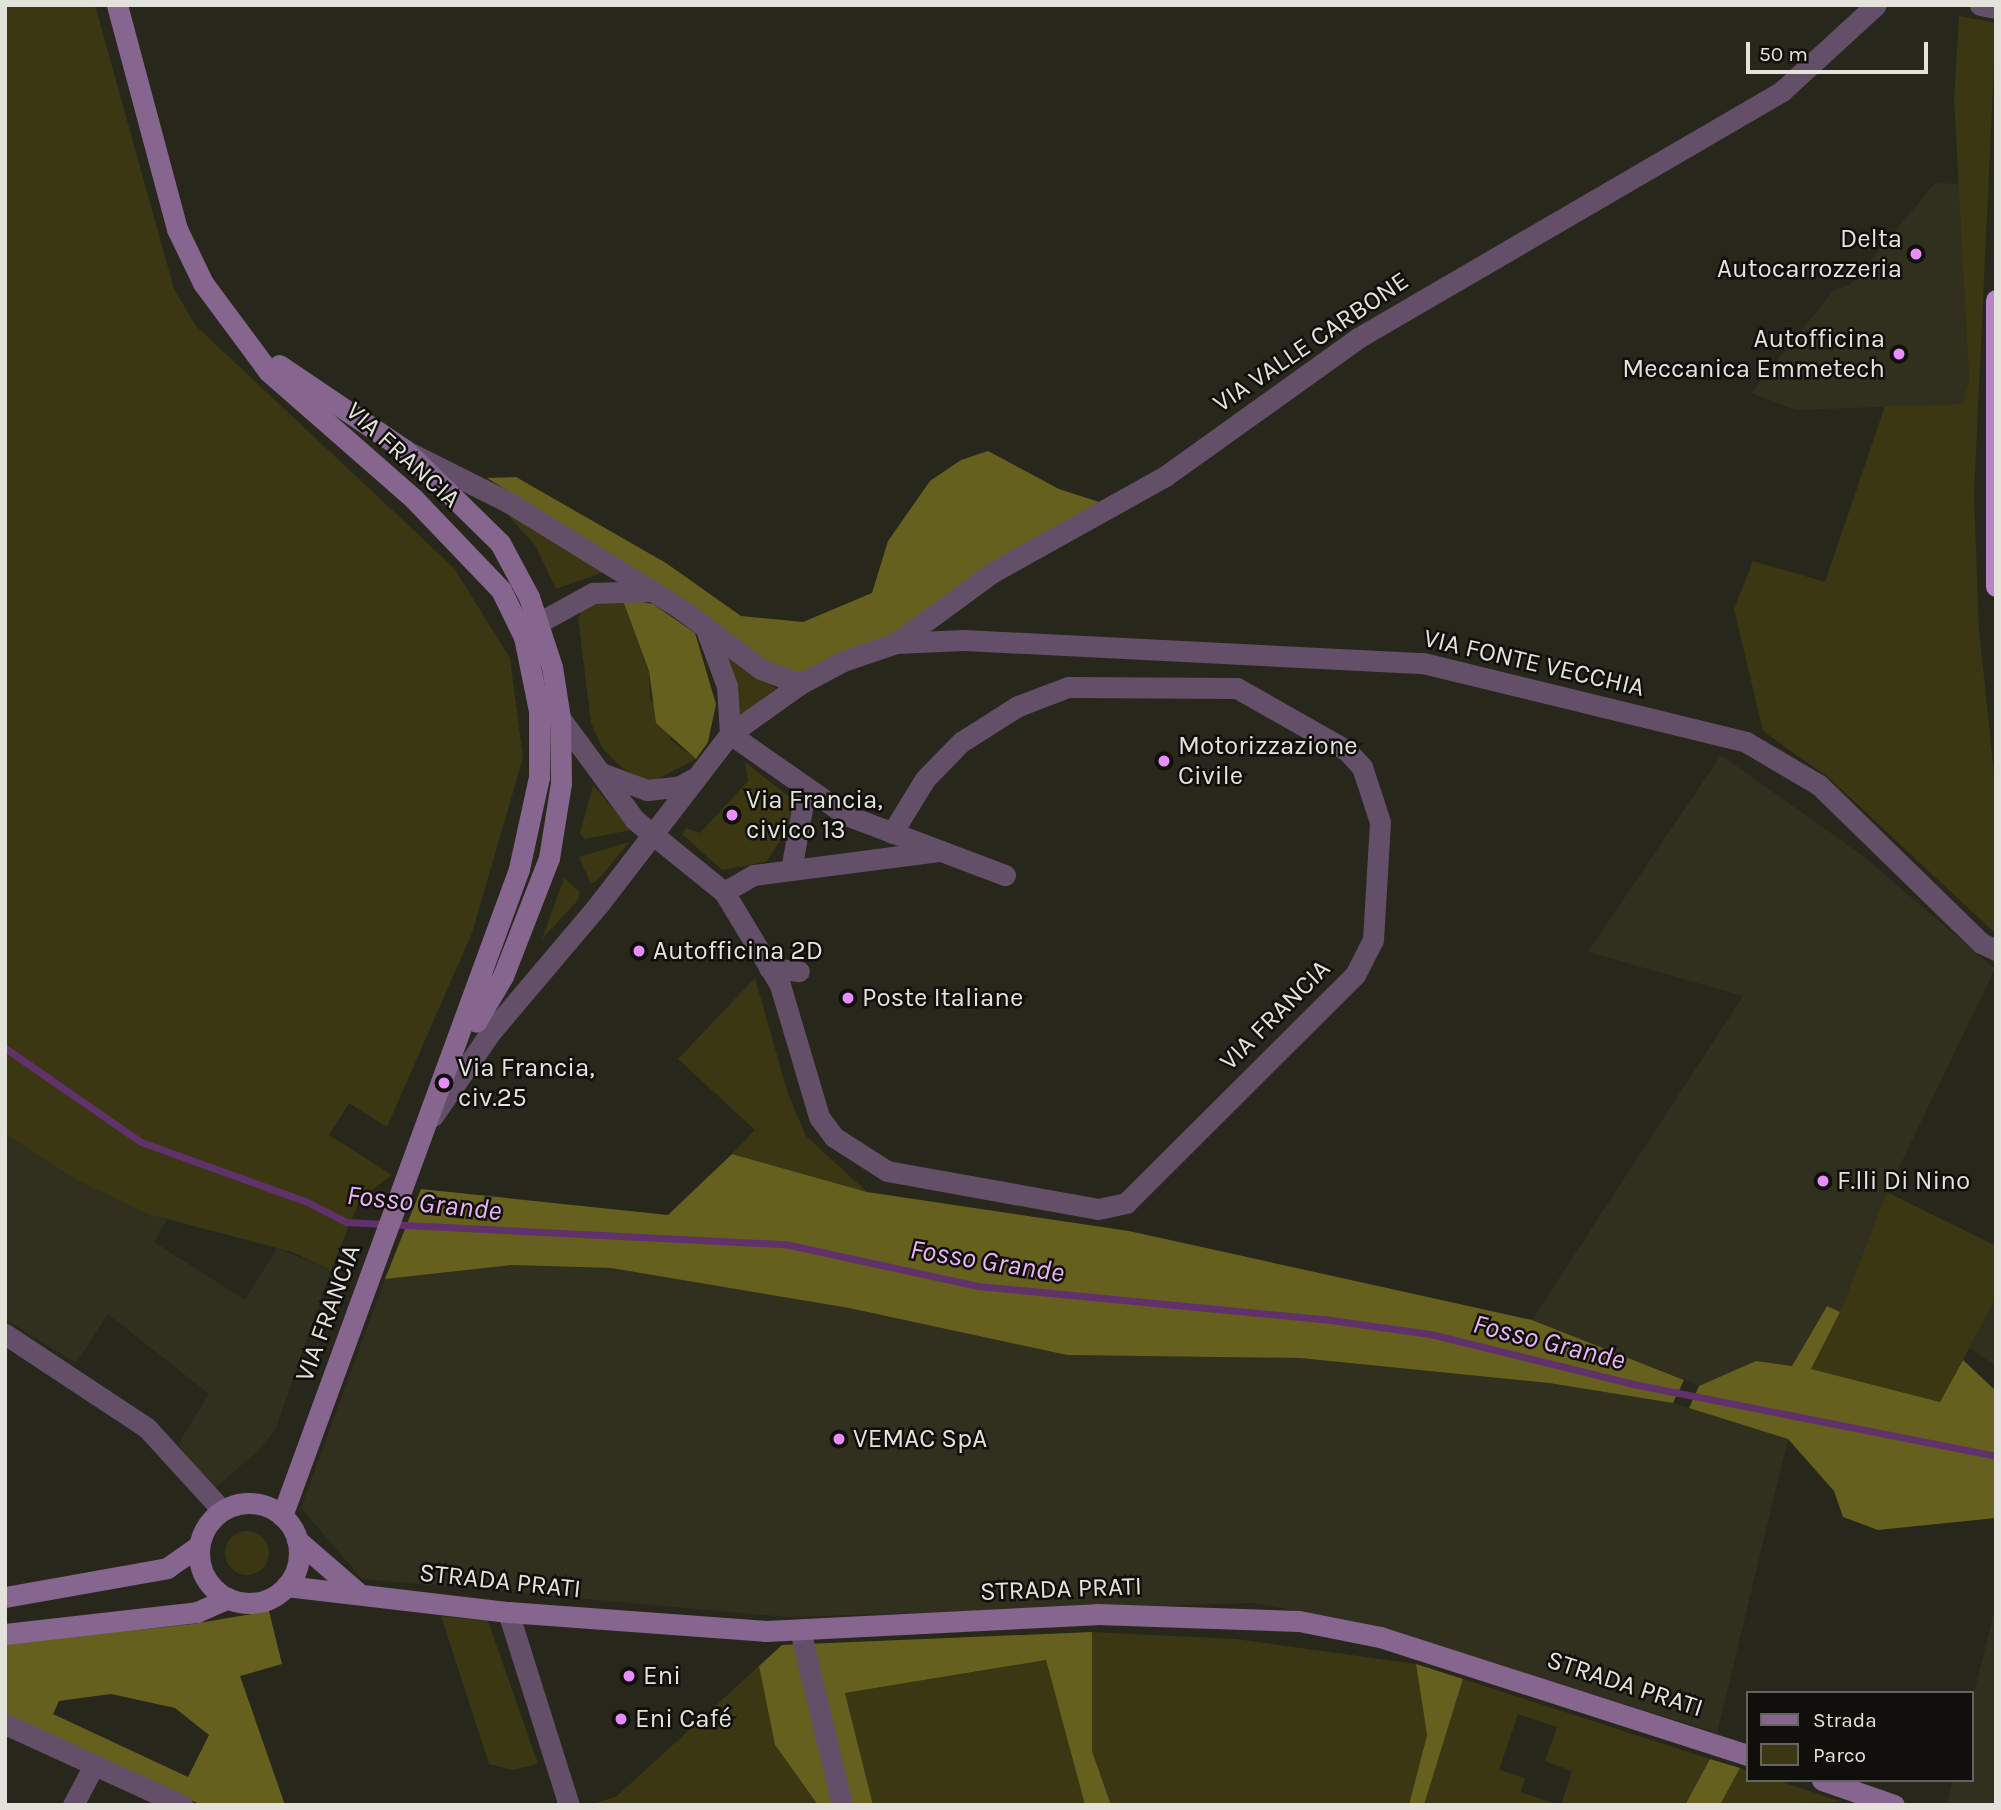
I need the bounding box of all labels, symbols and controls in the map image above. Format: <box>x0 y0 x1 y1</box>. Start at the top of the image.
scale bar <box>1749 28 1931 72</box>
text: 50 m <box>1759 42 1808 66</box>
place label: Delta Autocarrozzeria <box>1717 223 1902 284</box>
marker: Delta Autocarrozzeria <box>1908 246 1924 262</box>
street label: VIA VALLE CARBONE <box>1207 265 1415 419</box>
place label: Autofficina Meccanica Emmetech <box>1622 323 1885 384</box>
marker: Autofficina Meccanica Emmetech <box>1891 346 1907 362</box>
street label: VIA FRANCIA <box>339 395 467 515</box>
street label: VIA FONTE VECCHIA <box>1421 622 1647 704</box>
place label: Motorizzazione Civile <box>1178 730 1358 792</box>
marker: Motorizzazione Civile <box>1156 753 1172 769</box>
place label: Via Francia, civico 13 <box>746 784 883 846</box>
marker: Via Francia, civico 13 <box>724 807 740 823</box>
place label: Autofficina 2D <box>653 935 823 967</box>
marker: Autofficina 2D <box>631 943 647 959</box>
street label: VIA FRANCIA <box>1213 953 1337 1077</box>
place label: Poste Italiane <box>862 982 1023 1014</box>
marker: Poste Italiane <box>840 990 856 1006</box>
place label: Via Francia, civ.25 <box>458 1052 595 1114</box>
marker: Via Francia, civ.25 <box>436 1075 452 1091</box>
place label: F.lli Di Nino <box>1837 1165 1970 1197</box>
marker: F.lli Di Nino <box>1815 1173 1831 1189</box>
water label: Fosso Grande <box>345 1178 503 1228</box>
water label: Fosso Grande <box>908 1232 1066 1290</box>
street label: VIA FRANCIA <box>289 1240 367 1386</box>
water label: Fosso Grande <box>1469 1307 1629 1377</box>
place label: VEMAC SpA <box>853 1423 987 1455</box>
marker: VEMAC SpA <box>831 1431 847 1447</box>
street label: STRADA PRATI <box>418 1557 582 1605</box>
street label: STRADA PRATI <box>979 1571 1143 1607</box>
street label: STRADA PRATI <box>1543 1644 1707 1724</box>
place label: Eni <box>643 1660 681 1692</box>
marker: Eni <box>621 1668 637 1684</box>
legend <box>1745 1691 1973 1782</box>
place label: Eni Café <box>635 1703 732 1735</box>
text: Strada <box>1813 1708 1877 1732</box>
marker: Eni Café <box>613 1711 629 1727</box>
text: Parco <box>1813 1743 1866 1767</box>

